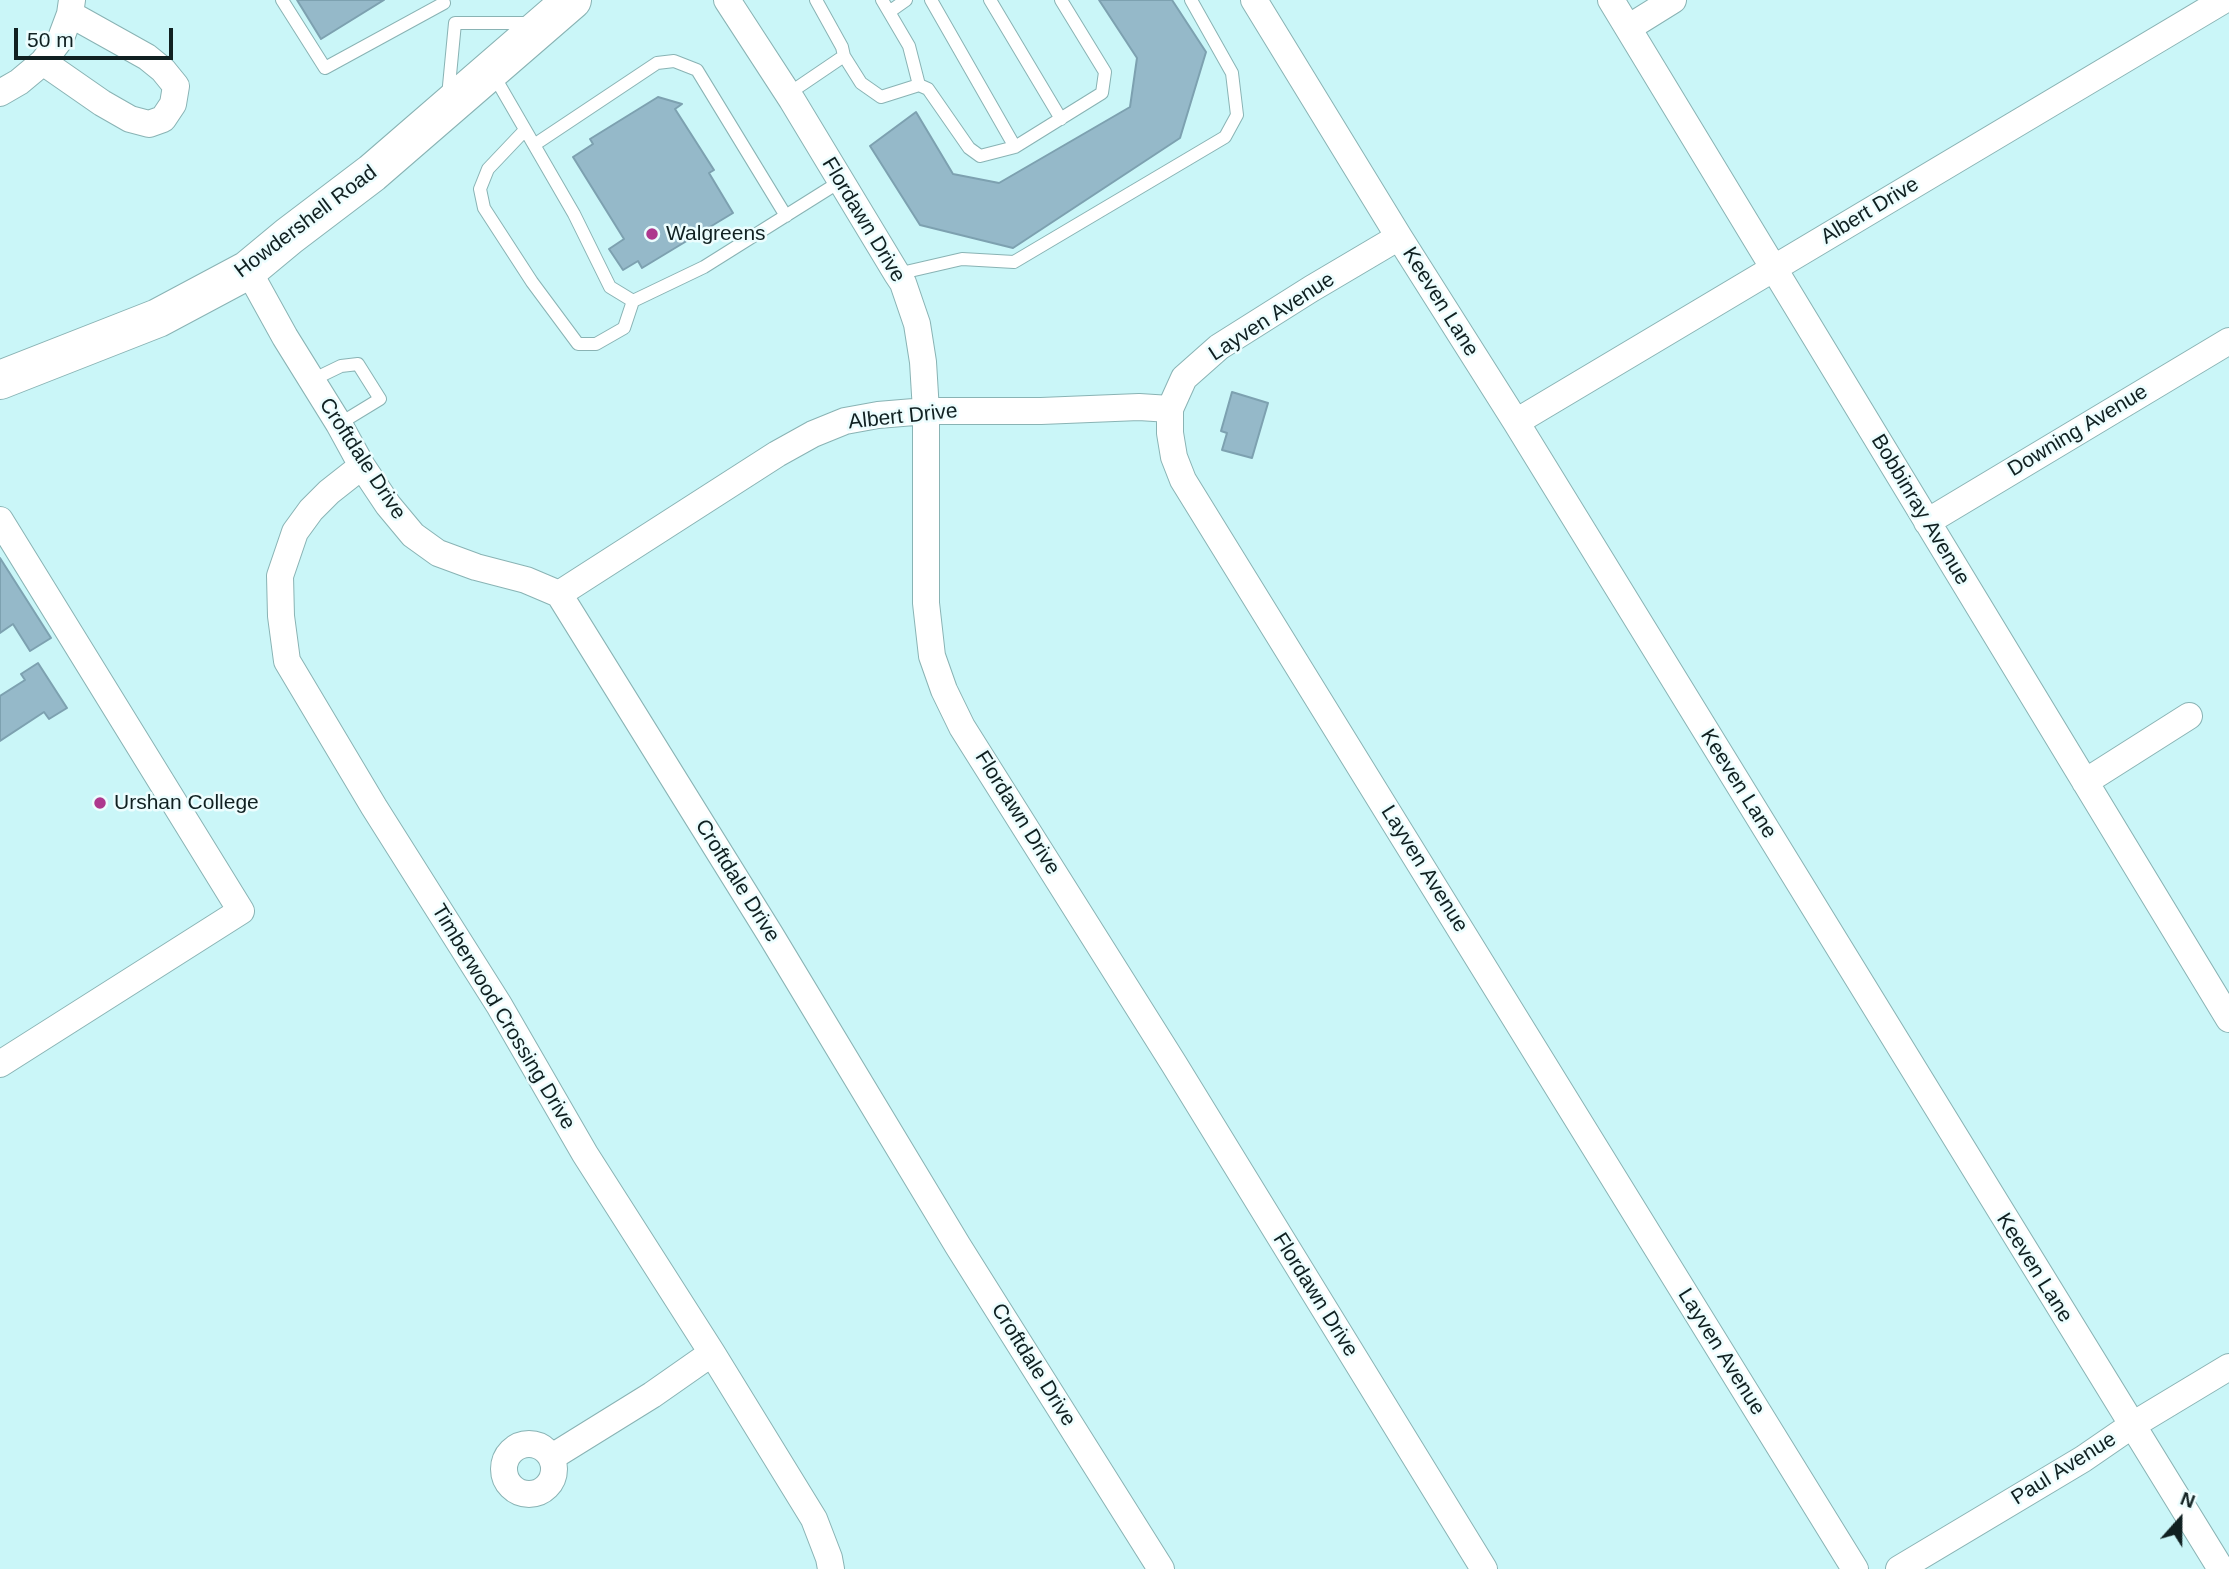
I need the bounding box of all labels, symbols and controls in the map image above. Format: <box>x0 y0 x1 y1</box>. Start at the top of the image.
scale bar <box>18 14 177 58</box>
text: 50 m <box>27 28 74 51</box>
street label: Flordawn Drive <box>816 153 910 287</box>
street label: Howdershell Road <box>230 160 382 284</box>
street label: Albert Drive <box>1816 172 1924 250</box>
place label: Walgreens <box>666 221 766 247</box>
marker: Walgreens <box>644 226 660 242</box>
street label: Keeven Lane <box>1397 243 1483 361</box>
street label: Layven Avenue <box>1205 267 1339 367</box>
street label: Downing Avenue <box>2004 379 2152 483</box>
street label: Croftdale Drive <box>313 393 411 525</box>
street label: Albert Drive <box>847 399 959 435</box>
street label: Bobbinray Avenue <box>1865 430 1975 590</box>
street label: Keeven Lane <box>1695 725 1781 843</box>
street label: Flordawn Drive <box>969 746 1065 880</box>
place label: Urshan College <box>114 790 259 816</box>
marker: Urshan College <box>92 795 108 811</box>
street label: Layven Avenue <box>1375 801 1473 937</box>
street label: Croftdale Drive <box>689 815 785 947</box>
street label: Timberwood Crossing Drive <box>426 900 580 1134</box>
street label: Keeven Lane <box>1991 1209 2077 1327</box>
street label: Flordawn Drive <box>1267 1228 1363 1362</box>
street label: Layven Avenue <box>1672 1284 1770 1420</box>
street label: Croftdale Drive <box>985 1299 1081 1431</box>
street label: Paul Avenue <box>2007 1427 2121 1511</box>
north arrow <box>2145 1485 2215 1555</box>
text: N <box>2178 1488 2198 1512</box>

